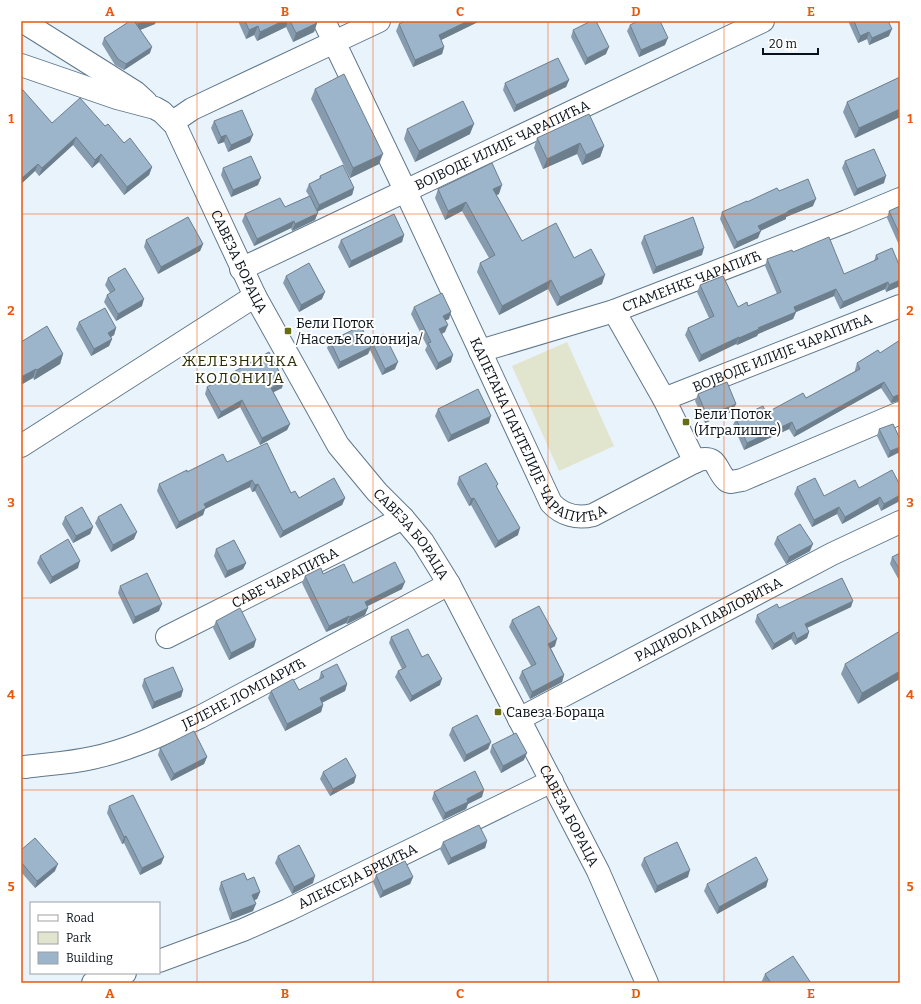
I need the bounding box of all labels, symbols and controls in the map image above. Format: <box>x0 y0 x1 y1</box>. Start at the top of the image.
text: A <box>105 4 115 19</box>
text: B <box>281 4 289 19</box>
text: C <box>456 4 464 19</box>
text: D <box>631 4 641 19</box>
text: E <box>807 4 815 19</box>
scale bar <box>763 30 818 56</box>
text: 20 m <box>769 37 798 51</box>
street label: ВОЈВОДЕ ИЛИЈЕ ЧАРАПИЋА <box>412 96 592 194</box>
text: 1 <box>8 111 14 126</box>
text: 1 <box>907 111 913 126</box>
street label: САВЕЗА БОРАЦА <box>207 207 271 316</box>
street label: СТАМЕНКЕ ЧАРАПИЋ <box>620 247 763 316</box>
text: 2 <box>7 303 15 318</box>
text: 2 <box>906 303 914 318</box>
street label: ВОЈВОДЕ ИЛИЈЕ ЧАРАПИЋА <box>690 309 874 395</box>
place label: Бели Поток /Насеље Колонија/ <box>296 315 423 348</box>
marker: Бели Поток /Насеље Колонија/ <box>283 326 293 336</box>
street label: КАПЕТАНА ПАНТЕЛИЈЕ ЧАРАПИЋА <box>467 335 610 525</box>
district label: ЖЕЛЕЗНИЧКА КОЛОНИЈА <box>182 352 298 387</box>
place label: Бели Поток (Игралиште) <box>694 406 781 439</box>
marker: Бели Поток (Игралиште) <box>681 417 691 427</box>
street label: САВЕЗА БОРАЦА <box>370 485 453 583</box>
text: 3 <box>7 495 15 510</box>
text: 3 <box>906 495 914 510</box>
street label: САВЕ ЧАРАПИЋА <box>229 544 341 612</box>
street label: РАДИВОЈА ПАВЛОВИЋА <box>632 573 785 665</box>
street label: ЈЕЛЕНЕ ЛОМПАРИЋ <box>178 654 308 733</box>
text: 4 <box>7 687 15 702</box>
text: 4 <box>906 687 914 702</box>
place label: Савеза Бораца <box>506 704 605 721</box>
marker: Савеза Бораца <box>493 707 503 717</box>
street label: САВЕЗА БОРАЦА <box>536 762 603 869</box>
street label: АЛЕКСЕЈА БРКИЋА <box>295 840 420 912</box>
text: 5 <box>7 879 15 894</box>
text: 5 <box>906 879 914 894</box>
legend <box>30 902 160 974</box>
text: Road <box>66 911 94 925</box>
text: Park <box>66 931 92 945</box>
text: Building <box>66 951 113 965</box>
text: A <box>105 986 115 1001</box>
text: B <box>281 986 289 1001</box>
text: C <box>456 986 464 1001</box>
text: D <box>631 986 641 1001</box>
text: E <box>807 986 815 1001</box>

